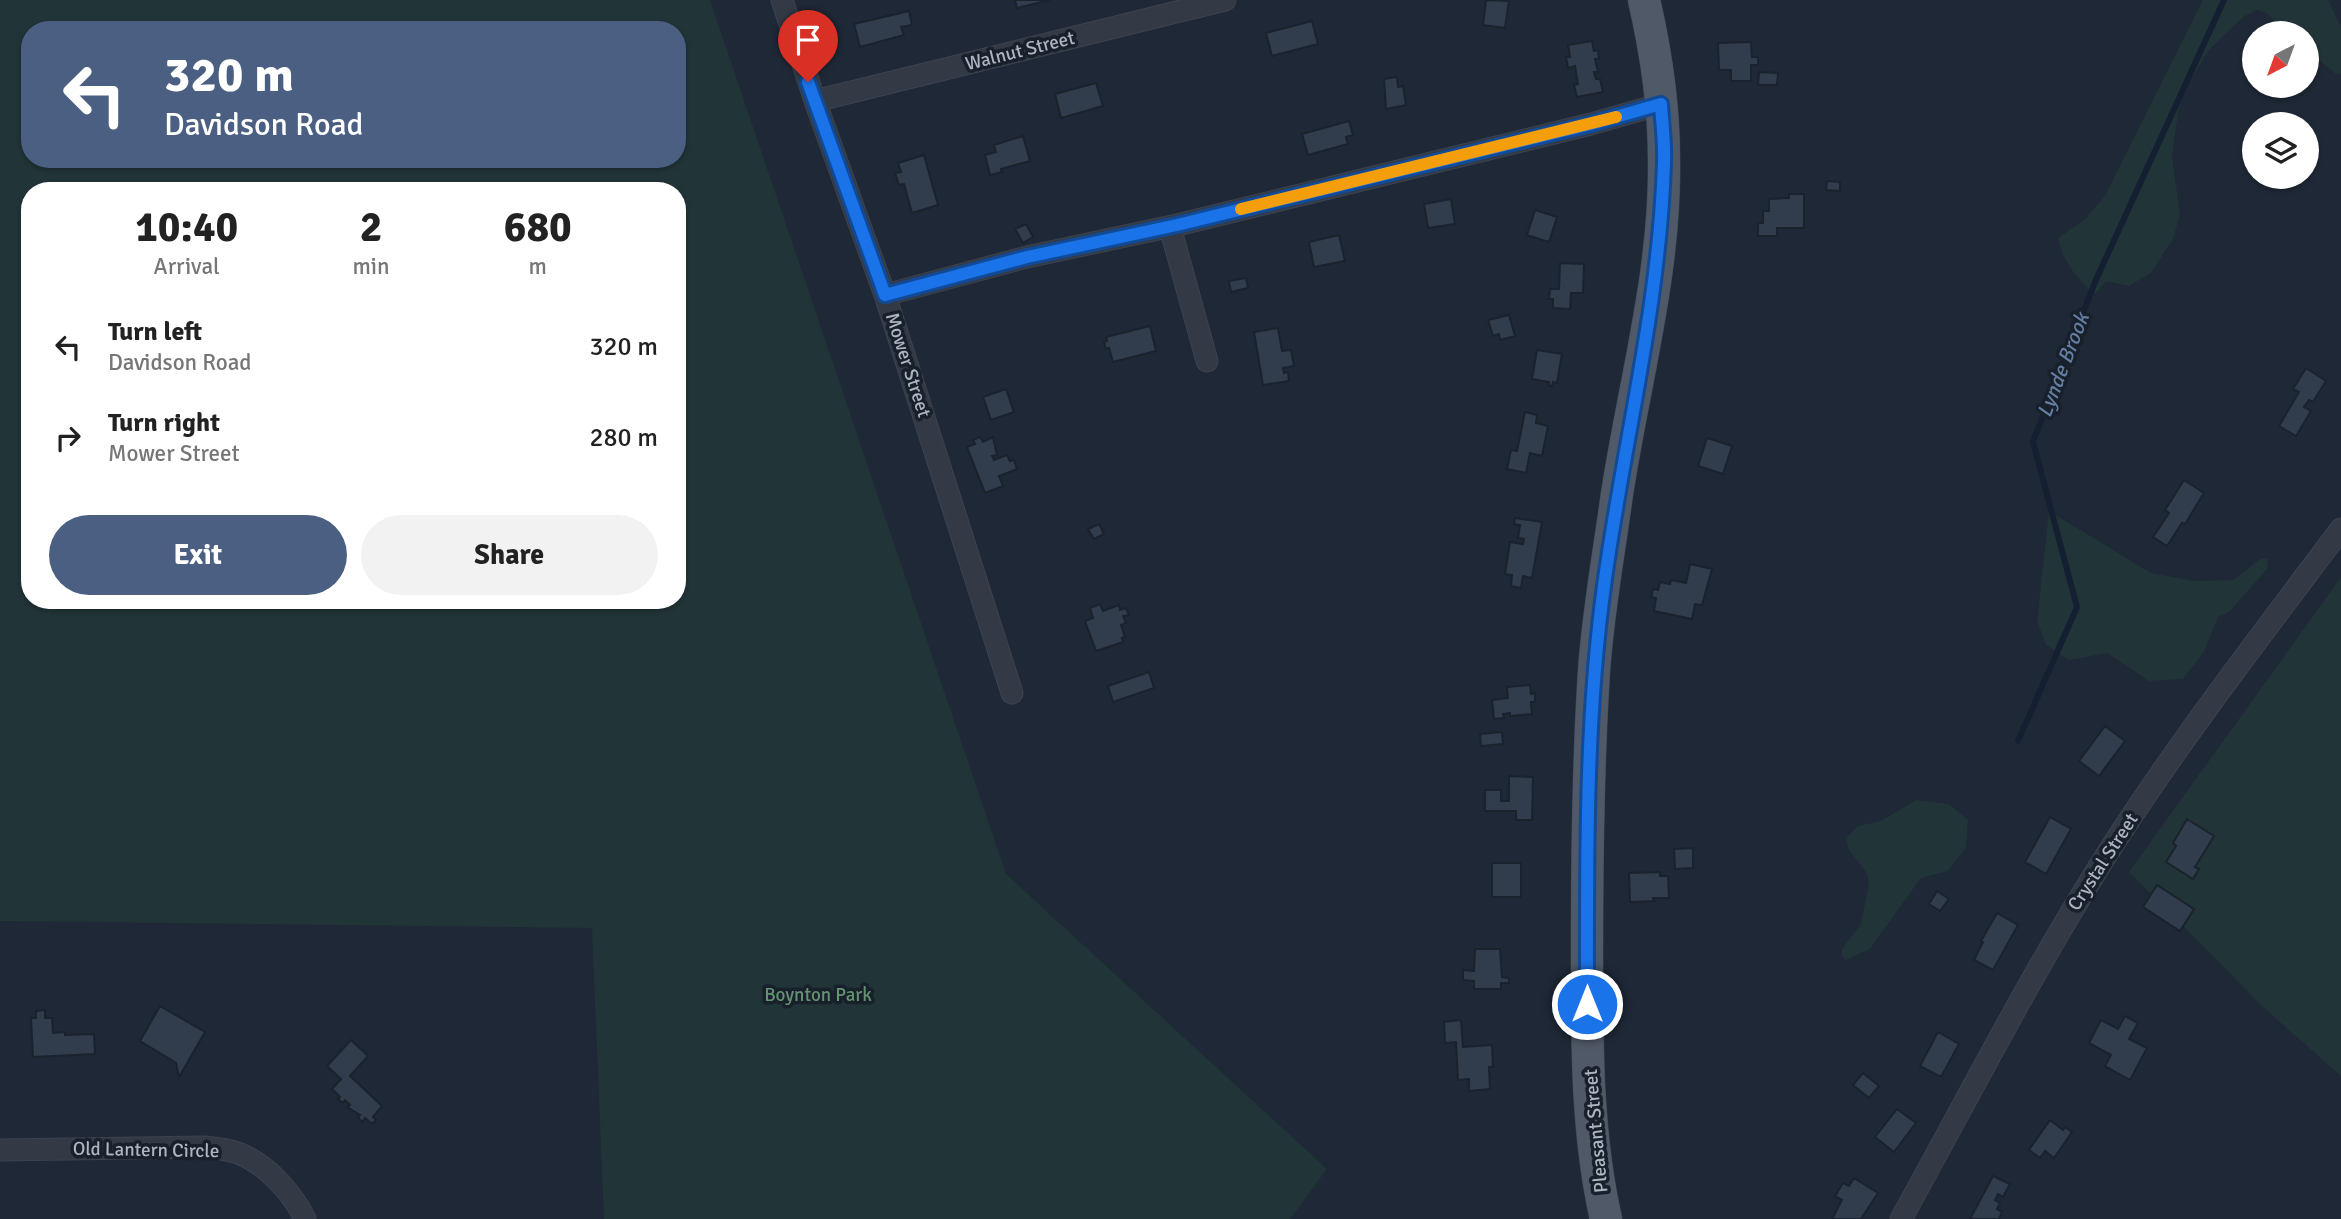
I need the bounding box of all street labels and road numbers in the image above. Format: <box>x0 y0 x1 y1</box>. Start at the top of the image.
street label: Walnut Street <box>963 26 1077 76</box>
street label: Mower Street <box>880 310 936 421</box>
street label: Crystal Street <box>2063 808 2144 915</box>
street label: Pleasant Street <box>1579 1068 1613 1194</box>
street label: Old Lantern Circle <box>73 1137 219 1163</box>

